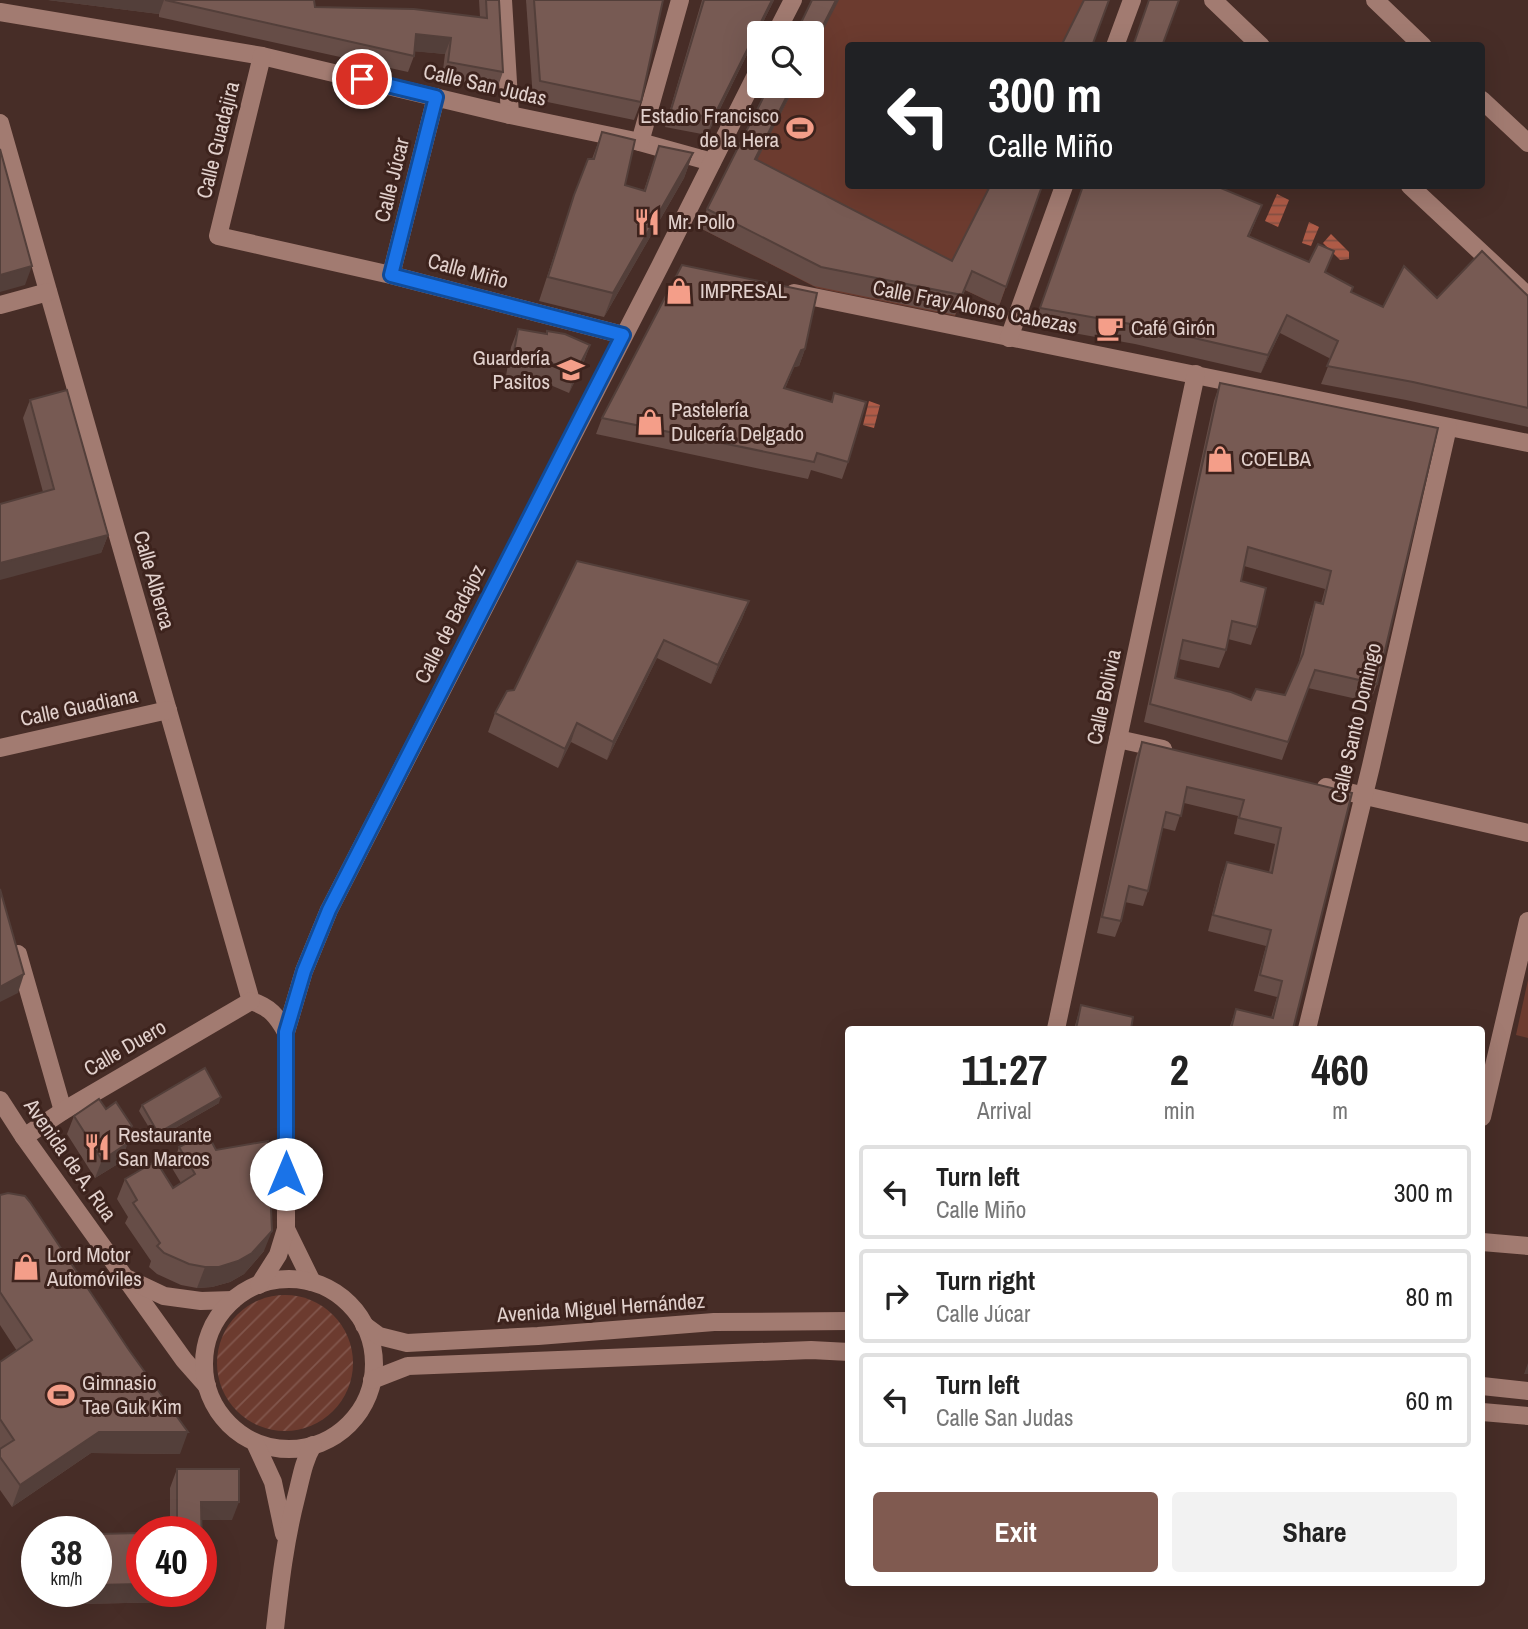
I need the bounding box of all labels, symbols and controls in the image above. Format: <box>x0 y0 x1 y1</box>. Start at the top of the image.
map controls <box>747 21 824 98</box>
button: search <box>747 21 824 98</box>
pin <box>332 49 392 109</box>
street label: Calle San Judas <box>421 56 549 113</box>
icon: arrive <box>343 60 381 98</box>
text: 300 m <box>988 61 1102 127</box>
icon: left <box>873 70 964 161</box>
street label: Calle Guadajira <box>189 78 246 201</box>
place label: Estadio Francisco de la Hera <box>640 101 779 154</box>
sports icon: Estadio Francisco de la Hera <box>785 113 815 143</box>
text: Calle Miño <box>988 124 1113 167</box>
street label: Calle Júcar <box>367 134 416 225</box>
restaurant icon: Mr. Pollo <box>632 207 662 237</box>
place label: Mr. Pollo <box>668 207 735 236</box>
street label: Calle Miño <box>425 246 512 295</box>
street label: Calle Fray Alonso Cabezas <box>870 272 1080 341</box>
shop icon: IMPRESAL <box>664 276 694 306</box>
place label: IMPRESAL <box>700 276 788 305</box>
cafe icon: Café Girón <box>1095 313 1125 343</box>
place label: Café Girón <box>1131 313 1215 342</box>
place label: Guardería Pasitos <box>472 343 550 396</box>
school or university icon: Guardería Pasitos <box>556 355 586 385</box>
place label: Pastelería Dulcería Delgado <box>671 395 804 448</box>
shop icon: Pastelería Dulcería Delgado <box>635 407 665 437</box>
shop icon: COELBA <box>1205 444 1235 474</box>
place label: COELBA <box>1241 444 1311 473</box>
street label: Calle Alberca <box>127 527 183 633</box>
street label: Calle de Badajoz <box>407 559 492 688</box>
street label: Calle Santo Domingo <box>1323 640 1388 806</box>
street label: Calle Bolivia <box>1079 646 1128 747</box>
street label: Calle Guadiana <box>17 680 141 733</box>
street label: Calle Duero <box>78 1012 171 1083</box>
text: 11:27 <box>961 1042 1047 1098</box>
text: 2 <box>1170 1042 1189 1098</box>
text: 460 <box>1311 1042 1369 1098</box>
street label: Avenida de A. Rua <box>17 1092 124 1227</box>
text: Arrival <box>977 1095 1032 1126</box>
text: min <box>1164 1095 1195 1126</box>
text: m <box>1332 1095 1348 1126</box>
place label: Restaurante San Marcos <box>118 1120 212 1173</box>
restaurant icon: Restaurante San Marcos <box>82 1132 112 1162</box>
position arrow <box>249 1137 323 1211</box>
text: Turn left <box>936 1159 1020 1194</box>
icon: left <box>877 1173 915 1211</box>
text: 300 m <box>1394 1175 1453 1210</box>
text: Calle Miño <box>936 1194 1026 1225</box>
place label: Lord Motor Automóviles <box>46 1240 142 1293</box>
shop icon: Lord Motor Automóviles <box>11 1252 41 1282</box>
text: Turn right <box>936 1263 1035 1298</box>
icon: right <box>877 1277 915 1315</box>
text: 80 m <box>1406 1279 1453 1314</box>
street label: Avenida Miguel Hernández <box>495 1286 706 1329</box>
text: Calle Júcar <box>936 1298 1030 1329</box>
text: Turn left <box>936 1367 1020 1402</box>
place label: Gimnasio Tae Guk Kim <box>82 1368 182 1421</box>
sports icon: Gimnasio Tae Guk Kim <box>46 1380 76 1410</box>
icon: left <box>877 1381 915 1419</box>
text: 60 m <box>1406 1383 1453 1418</box>
text: Calle San Judas <box>936 1402 1073 1433</box>
button: Exit <box>873 1492 1158 1572</box>
button: Share <box>1172 1492 1457 1572</box>
speed limit sign: 40 <box>126 1516 217 1607</box>
text: 38 <box>51 1529 82 1576</box>
text: km/h <box>51 1566 83 1591</box>

